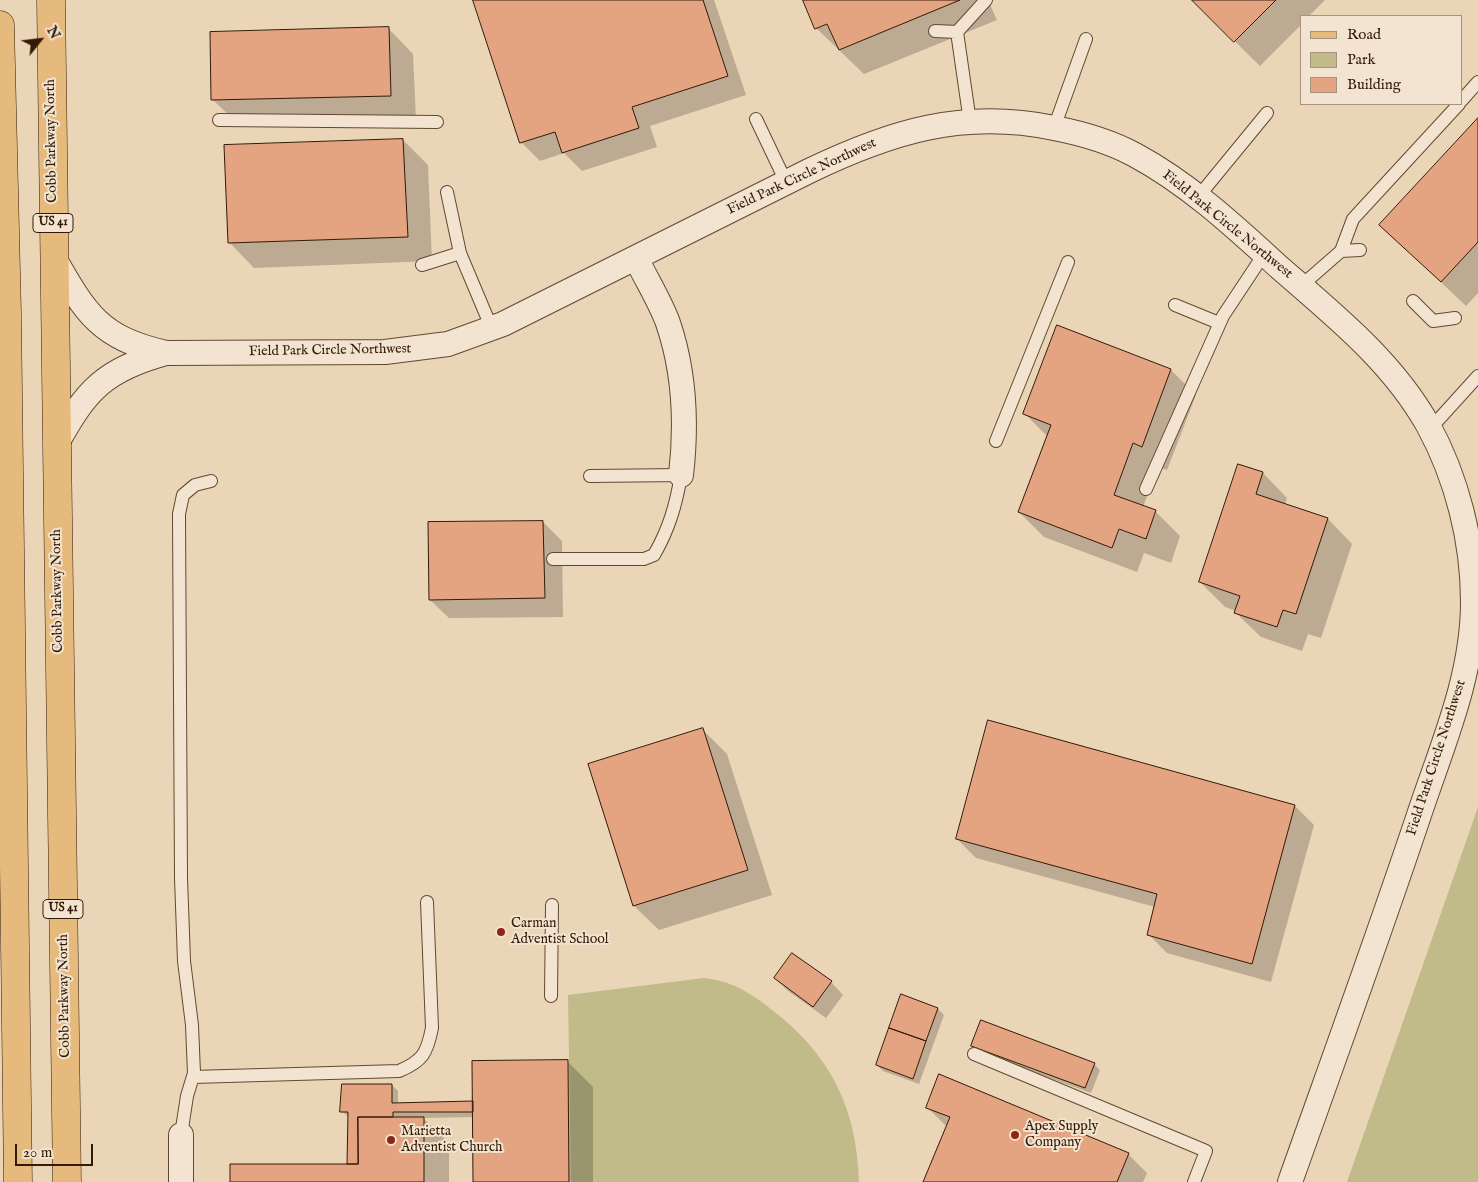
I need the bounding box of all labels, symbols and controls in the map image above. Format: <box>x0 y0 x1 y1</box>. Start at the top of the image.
north arrow <box>15 15 65 65</box>
legend <box>1300 15 1463 105</box>
text: N <box>42 23 64 42</box>
text: Road <box>1347 25 1381 44</box>
text: Park <box>1347 50 1376 69</box>
text: Building <box>1347 75 1401 94</box>
street label: Cobb Parkway North <box>43 79 61 203</box>
street label: Field Park Circle Northwest <box>725 135 879 219</box>
street label: Field Park Circle Northwest <box>1158 167 1296 283</box>
road number: US 41 <box>33 214 73 232</box>
street label: Field Park Circle Northwest <box>248 341 412 361</box>
street label: Cobb Parkway North <box>49 529 67 653</box>
street label: Field Park Circle Northwest <box>1404 678 1470 838</box>
road number: US 41 <box>43 900 83 919</box>
place label: Carman Adventist School <box>511 916 609 949</box>
marker: Carman Adventist School <box>495 926 507 938</box>
street label: Cobb Parkway North <box>56 934 74 1058</box>
place label: Apex Supply Company <box>1025 1119 1098 1152</box>
place label: Marietta Adventist Church <box>401 1124 502 1156</box>
marker: Apex Supply Company <box>1009 1129 1021 1141</box>
scale bar <box>18 1134 95 1166</box>
marker: Marietta Adventist Church <box>385 1134 397 1146</box>
text: 20 m <box>23 1143 52 1162</box>

